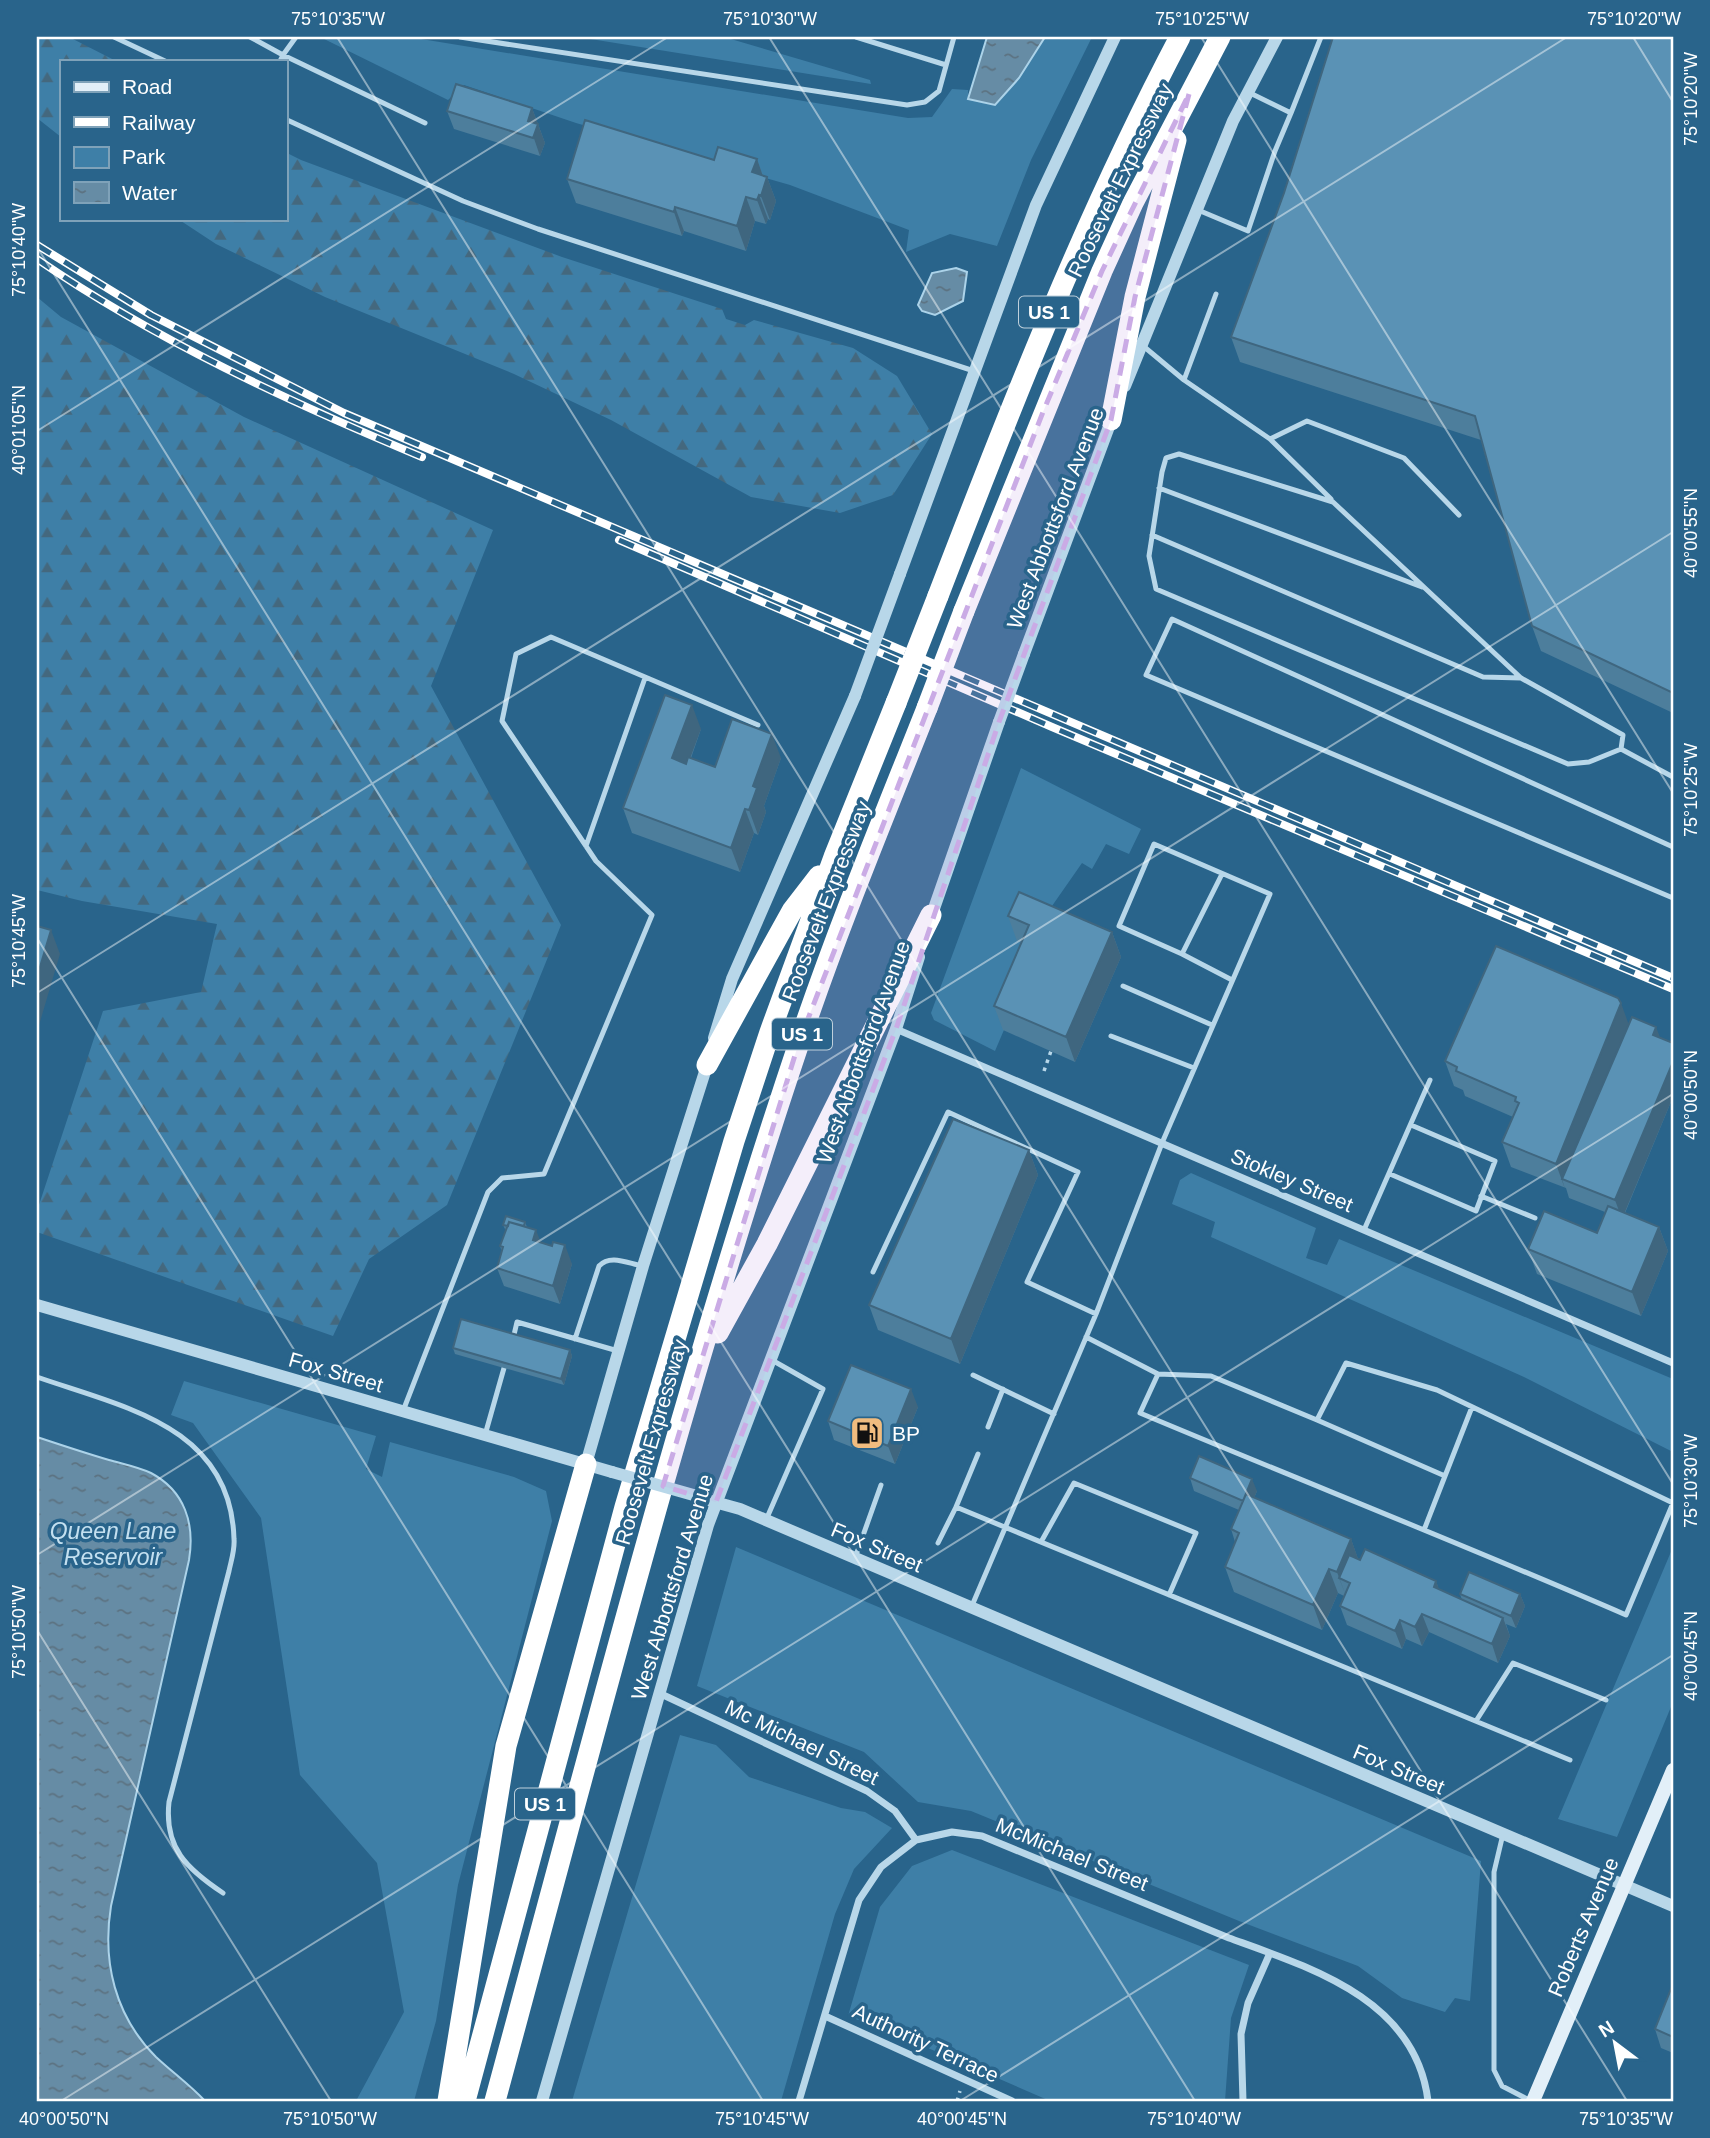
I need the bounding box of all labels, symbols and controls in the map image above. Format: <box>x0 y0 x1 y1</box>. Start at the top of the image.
text: 75°10'35"W <box>291 9 385 29</box>
text: 75°10'30"W <box>723 9 817 29</box>
text: 75°10'25"W <box>1155 9 1249 29</box>
text: 75°10'20"W <box>1587 9 1681 29</box>
text: 75°10'20"W <box>1681 52 1701 146</box>
legend <box>60 60 287 220</box>
text: Road <box>122 75 172 98</box>
street label: Roosevelt Expressway <box>1063 79 1177 281</box>
text: Railway <box>122 111 196 134</box>
text: Park <box>122 145 166 168</box>
text: Water <box>122 181 177 204</box>
text: 75°10'40"W <box>9 203 29 297</box>
road number: US 1 <box>1019 296 1079 328</box>
text: 40°01'05"N <box>9 385 29 475</box>
street label: West Abbottsford Avenue <box>1002 404 1108 632</box>
text: 40°00'55"N <box>1681 488 1701 578</box>
text: 75°10'25"W <box>1681 743 1701 837</box>
street label: Roosevelt Expressway <box>777 797 875 1004</box>
text: 75°10'45"W <box>9 894 29 988</box>
street label: West Abbottsford Avenue <box>812 938 914 1166</box>
road number: US 1 <box>772 1018 832 1050</box>
text: 40°00'50"N <box>1681 1050 1701 1140</box>
street label: Stokley Street <box>1227 1144 1357 1216</box>
street label: Roosevelt Expressway <box>611 1336 691 1547</box>
street label: Fox Street <box>286 1348 386 1396</box>
fuel station icon: BP <box>848 1414 886 1452</box>
place label: BP <box>892 1422 920 1445</box>
text: 75°10'30"W <box>1681 1434 1701 1528</box>
street label: West Abbottsford Avenue <box>627 1471 717 1703</box>
street label: Fox Street <box>828 1517 926 1577</box>
water label: Queen Lane Reservoir <box>50 1518 176 1570</box>
text: 75°10'50"W <box>9 1585 29 1679</box>
text: 40°00'45"N <box>1681 1611 1701 1701</box>
street label: Mc Michael Street <box>721 1695 883 1789</box>
street label: Fox Street <box>1350 1739 1448 1799</box>
road number: US 1 <box>515 1788 575 1820</box>
street label: McMichael Street <box>992 1813 1152 1895</box>
street label: Roberts Avenue <box>1543 1854 1623 2000</box>
street label: Authority Terrace <box>849 1999 1003 2087</box>
north arrow <box>1580 2008 1650 2078</box>
text: N <box>1595 2016 1618 2042</box>
text: 40°00'50"N <box>19 2109 109 2129</box>
text: 75°10'50"W <box>283 2109 377 2129</box>
text: 75°10'45"W <box>715 2109 809 2129</box>
text: 40°00'45"N <box>917 2109 1007 2129</box>
text: 75°10'40"W <box>1147 2109 1241 2129</box>
text: 75°10'35"W <box>1579 2109 1673 2129</box>

